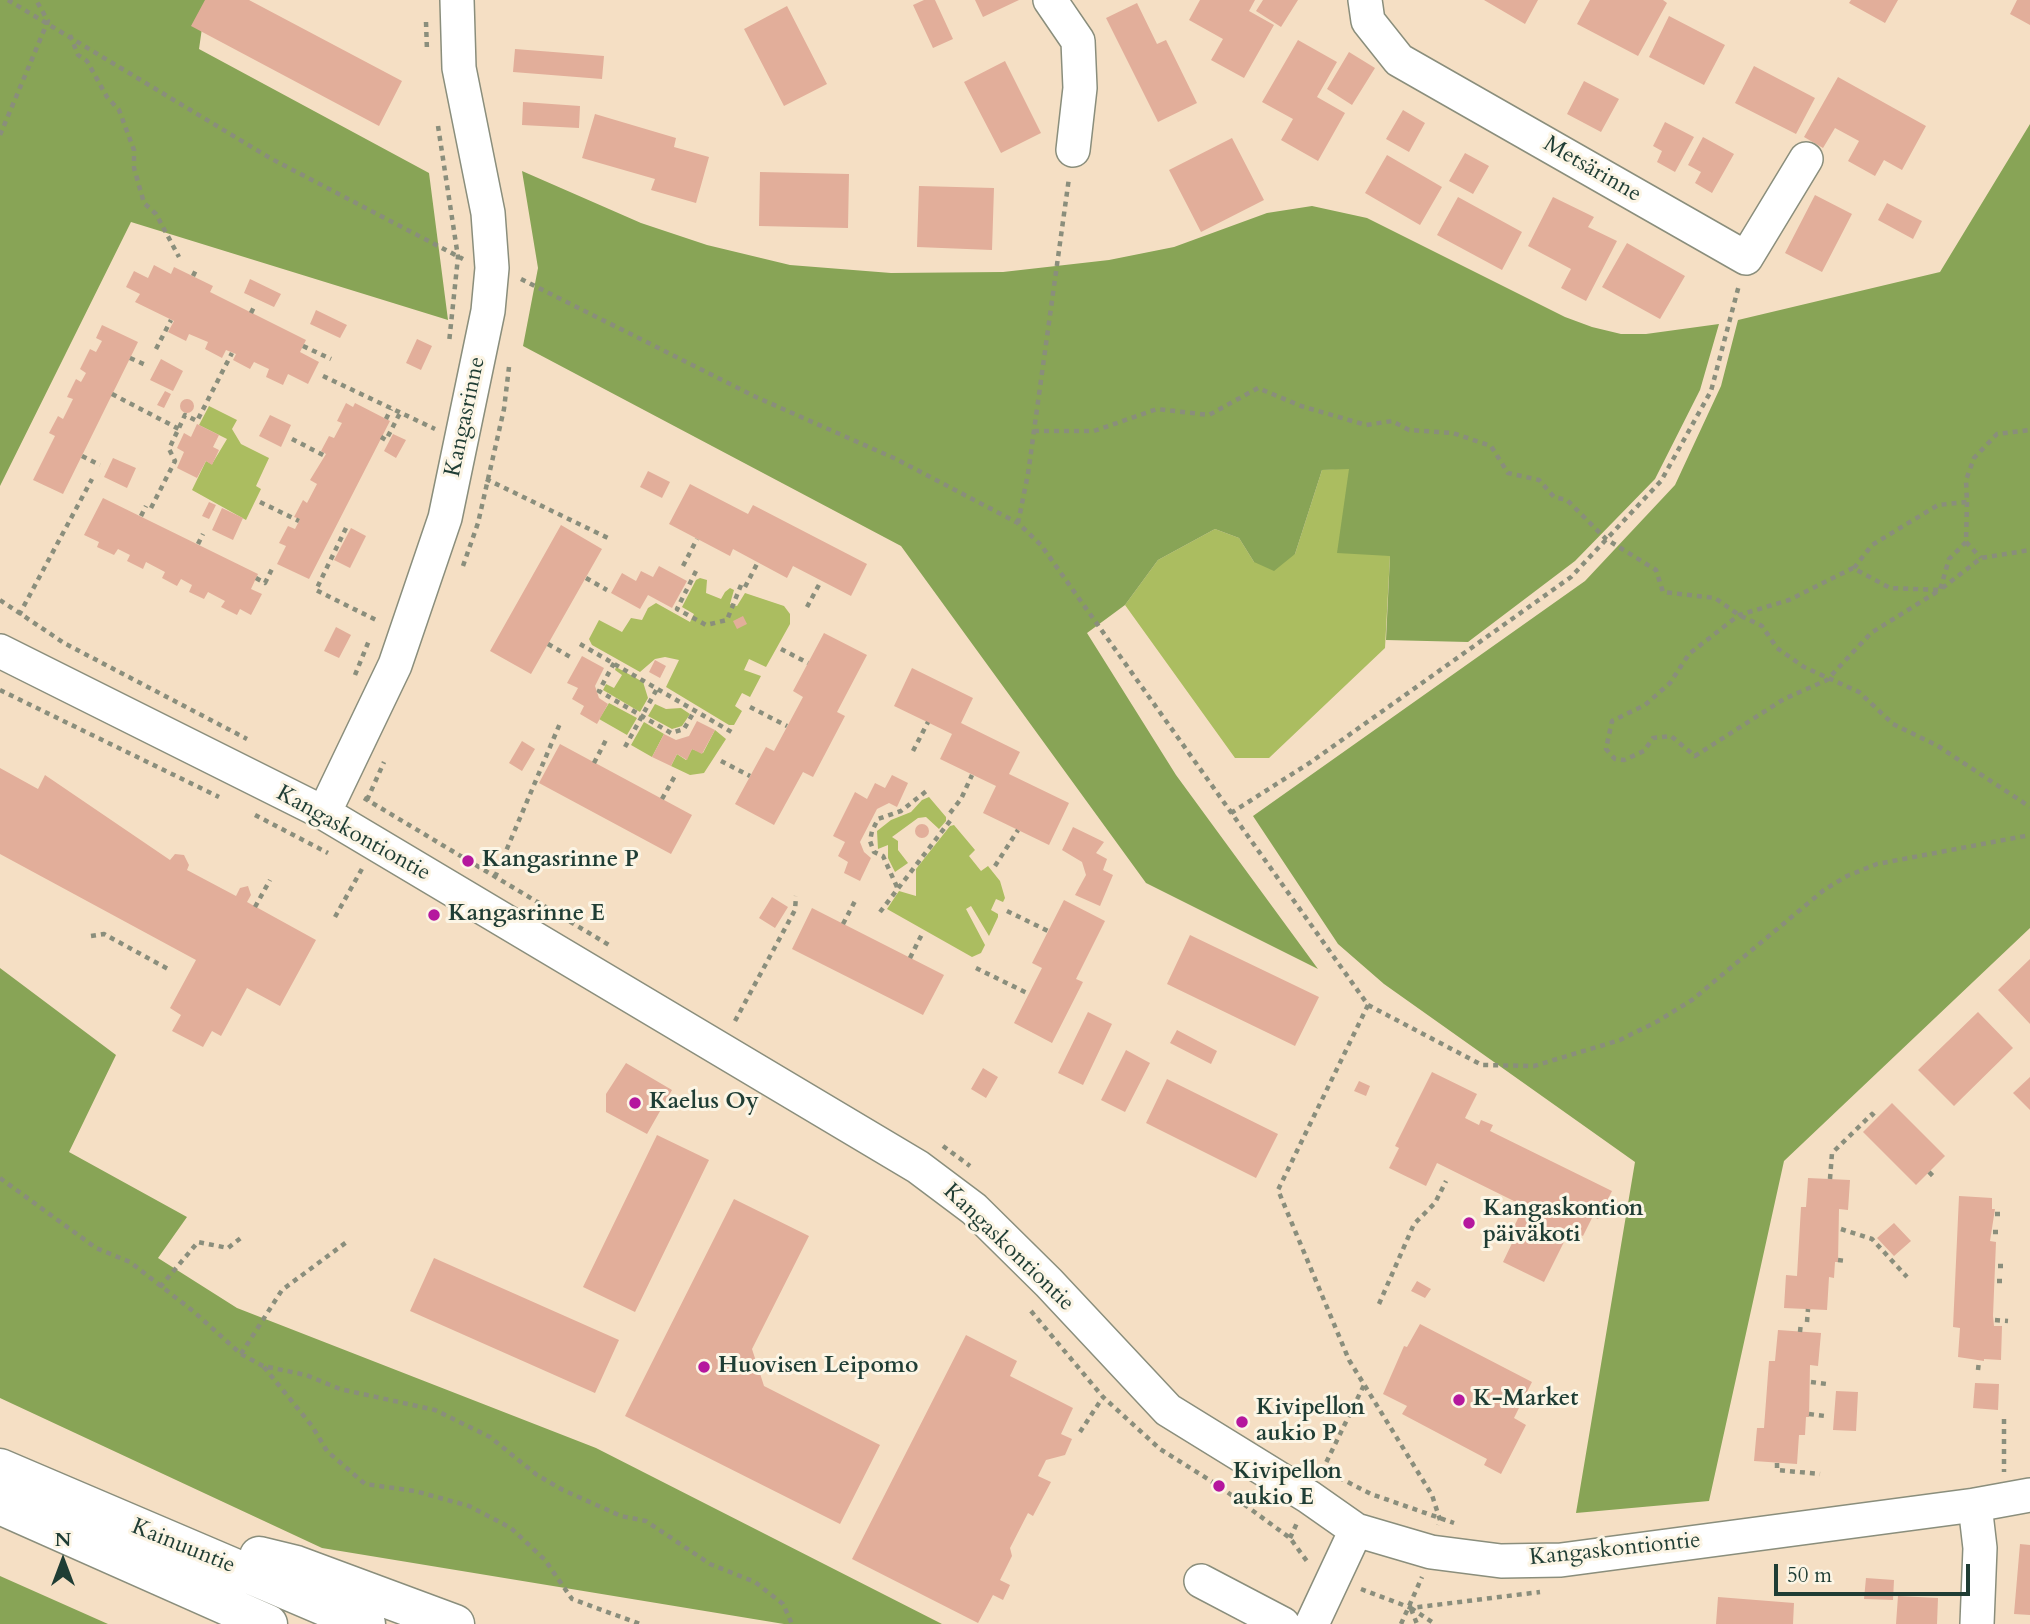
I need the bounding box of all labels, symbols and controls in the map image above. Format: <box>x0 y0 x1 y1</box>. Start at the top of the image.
street label: Metsärinne <box>1538 131 1646 209</box>
street label: Kangasrinne <box>440 354 492 480</box>
street label: Kangaskontiontie <box>271 780 435 888</box>
place label: Kangasrinne P <box>482 847 639 875</box>
marker: Kangasrinne P <box>460 853 476 869</box>
place label: Kangasrinne E <box>448 901 605 929</box>
marker: Kangasrinne E <box>426 907 442 923</box>
place label: Kaelus Oy <box>649 1089 759 1117</box>
marker: Kaelus Oy <box>627 1095 643 1111</box>
street label: Kangaskontiontie <box>937 1178 1079 1318</box>
place label: Kangaskontion päiväkoti <box>1483 1196 1643 1250</box>
marker: Kangaskontion päiväkoti <box>1461 1215 1477 1231</box>
place label: Huovisen Leipomo <box>718 1353 918 1381</box>
marker: Huovisen Leipomo <box>696 1359 712 1375</box>
place label: K-Market <box>1473 1386 1578 1414</box>
marker: K-Market <box>1451 1392 1467 1408</box>
place label: Kivipellon aukio P <box>1256 1395 1365 1449</box>
marker: Kivipellon aukio P <box>1234 1414 1250 1430</box>
place label: Kivipellon aukio E <box>1233 1459 1342 1513</box>
marker: Kivipellon aukio E <box>1211 1478 1227 1494</box>
street label: Kainuuntie <box>127 1514 239 1580</box>
north arrow <box>28 1526 98 1596</box>
text: N <box>55 1527 71 1553</box>
street label: Kangaskontiontie <box>1528 1527 1702 1573</box>
scale bar <box>1778 1550 1974 1594</box>
text: 50 m <box>1787 1561 1832 1590</box>

